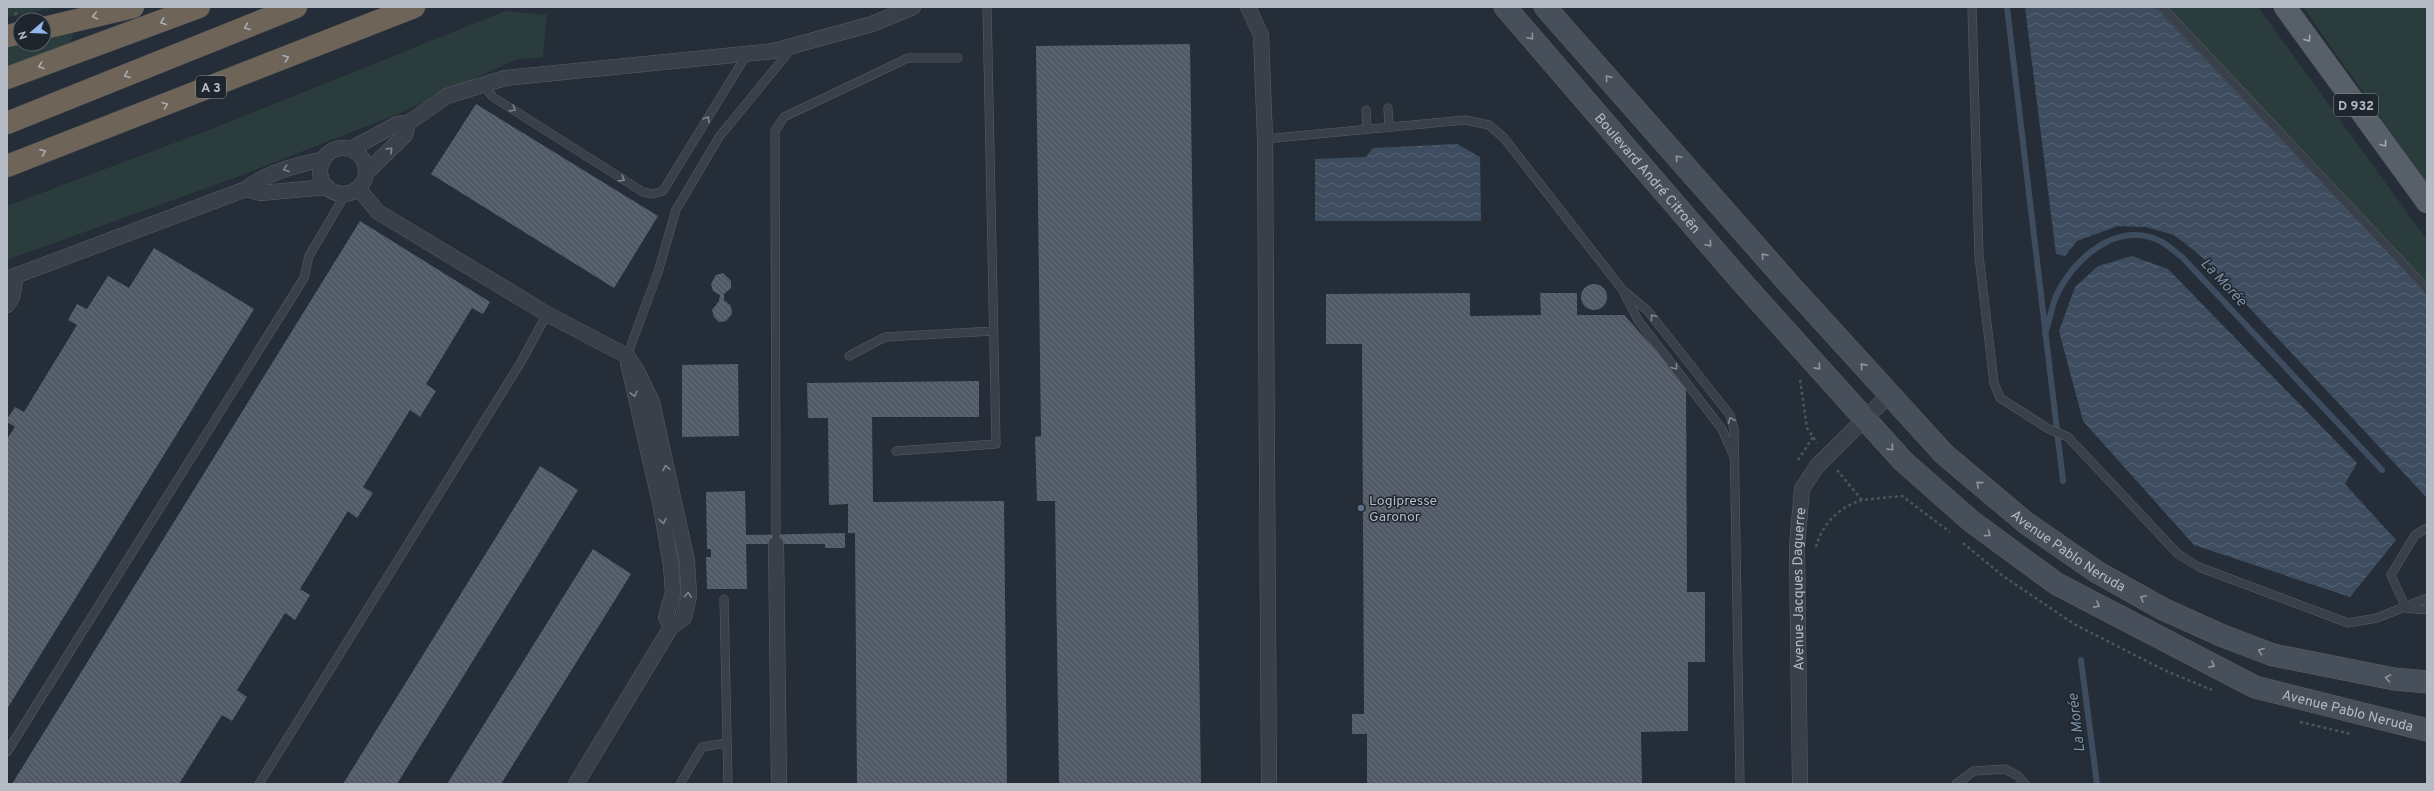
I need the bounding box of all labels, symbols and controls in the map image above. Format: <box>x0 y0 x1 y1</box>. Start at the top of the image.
north arrow <box>12 12 52 52</box>
one-way arrow <box>92 12 98 20</box>
one-way arrow <box>160 17 167 25</box>
one-way arrow <box>244 22 251 30</box>
text: N <box>16 29 31 41</box>
one-way arrow <box>1526 32 1533 39</box>
one-way arrow <box>2303 34 2310 41</box>
one-way arrow <box>282 54 289 62</box>
one-way arrow <box>37 61 44 69</box>
one-way arrow <box>123 70 131 78</box>
road number: A 3 <box>196 76 226 98</box>
one-way arrow <box>1606 76 1613 83</box>
road number: D 932 <box>2334 94 2378 116</box>
one-way arrow <box>161 101 168 109</box>
one-way arrow <box>509 105 516 112</box>
street label: Boulevard André Citroën <box>1590 110 1703 238</box>
one-way arrow <box>703 116 710 123</box>
one-way arrow <box>2379 139 2386 146</box>
one-way arrow <box>385 147 393 155</box>
one-way arrow <box>40 148 47 156</box>
one-way arrow <box>1676 155 1683 163</box>
one-way arrow <box>283 164 290 173</box>
one-way arrow <box>618 174 625 181</box>
one-way arrow <box>1704 239 1711 246</box>
one-way arrow <box>1762 253 1769 260</box>
water label: La Morée <box>2196 255 2250 311</box>
one-way arrow <box>1650 315 1657 322</box>
one-way arrow <box>1813 362 1820 370</box>
one-way arrow <box>1670 363 1677 370</box>
one-way arrow <box>1861 363 1868 371</box>
one-way arrow <box>629 391 637 397</box>
one-way arrow <box>1728 417 1736 424</box>
one-way arrow <box>1886 443 1893 450</box>
one-way arrow <box>663 465 671 471</box>
one-way arrow <box>1977 481 1984 488</box>
place label: Logipresse Garonor <box>1369 493 1437 526</box>
marker: Logipresse Garonor <box>1356 503 1366 513</box>
street label: Avenue Jacques Daguerre <box>1790 507 1810 671</box>
street label: Avenue Pablo Neruda <box>2007 507 2128 596</box>
one-way arrow <box>658 518 667 524</box>
one-way arrow <box>1984 529 1991 537</box>
one-way arrow <box>684 592 693 598</box>
one-way arrow <box>2140 595 2147 602</box>
one-way arrow <box>2093 600 2100 608</box>
one-way arrow <box>2258 647 2265 655</box>
one-way arrow <box>2208 660 2215 668</box>
one-way arrow <box>2385 674 2391 683</box>
street label: Avenue Pablo Neruda <box>2280 687 2415 736</box>
water label: La Morée <box>2064 692 2091 753</box>

